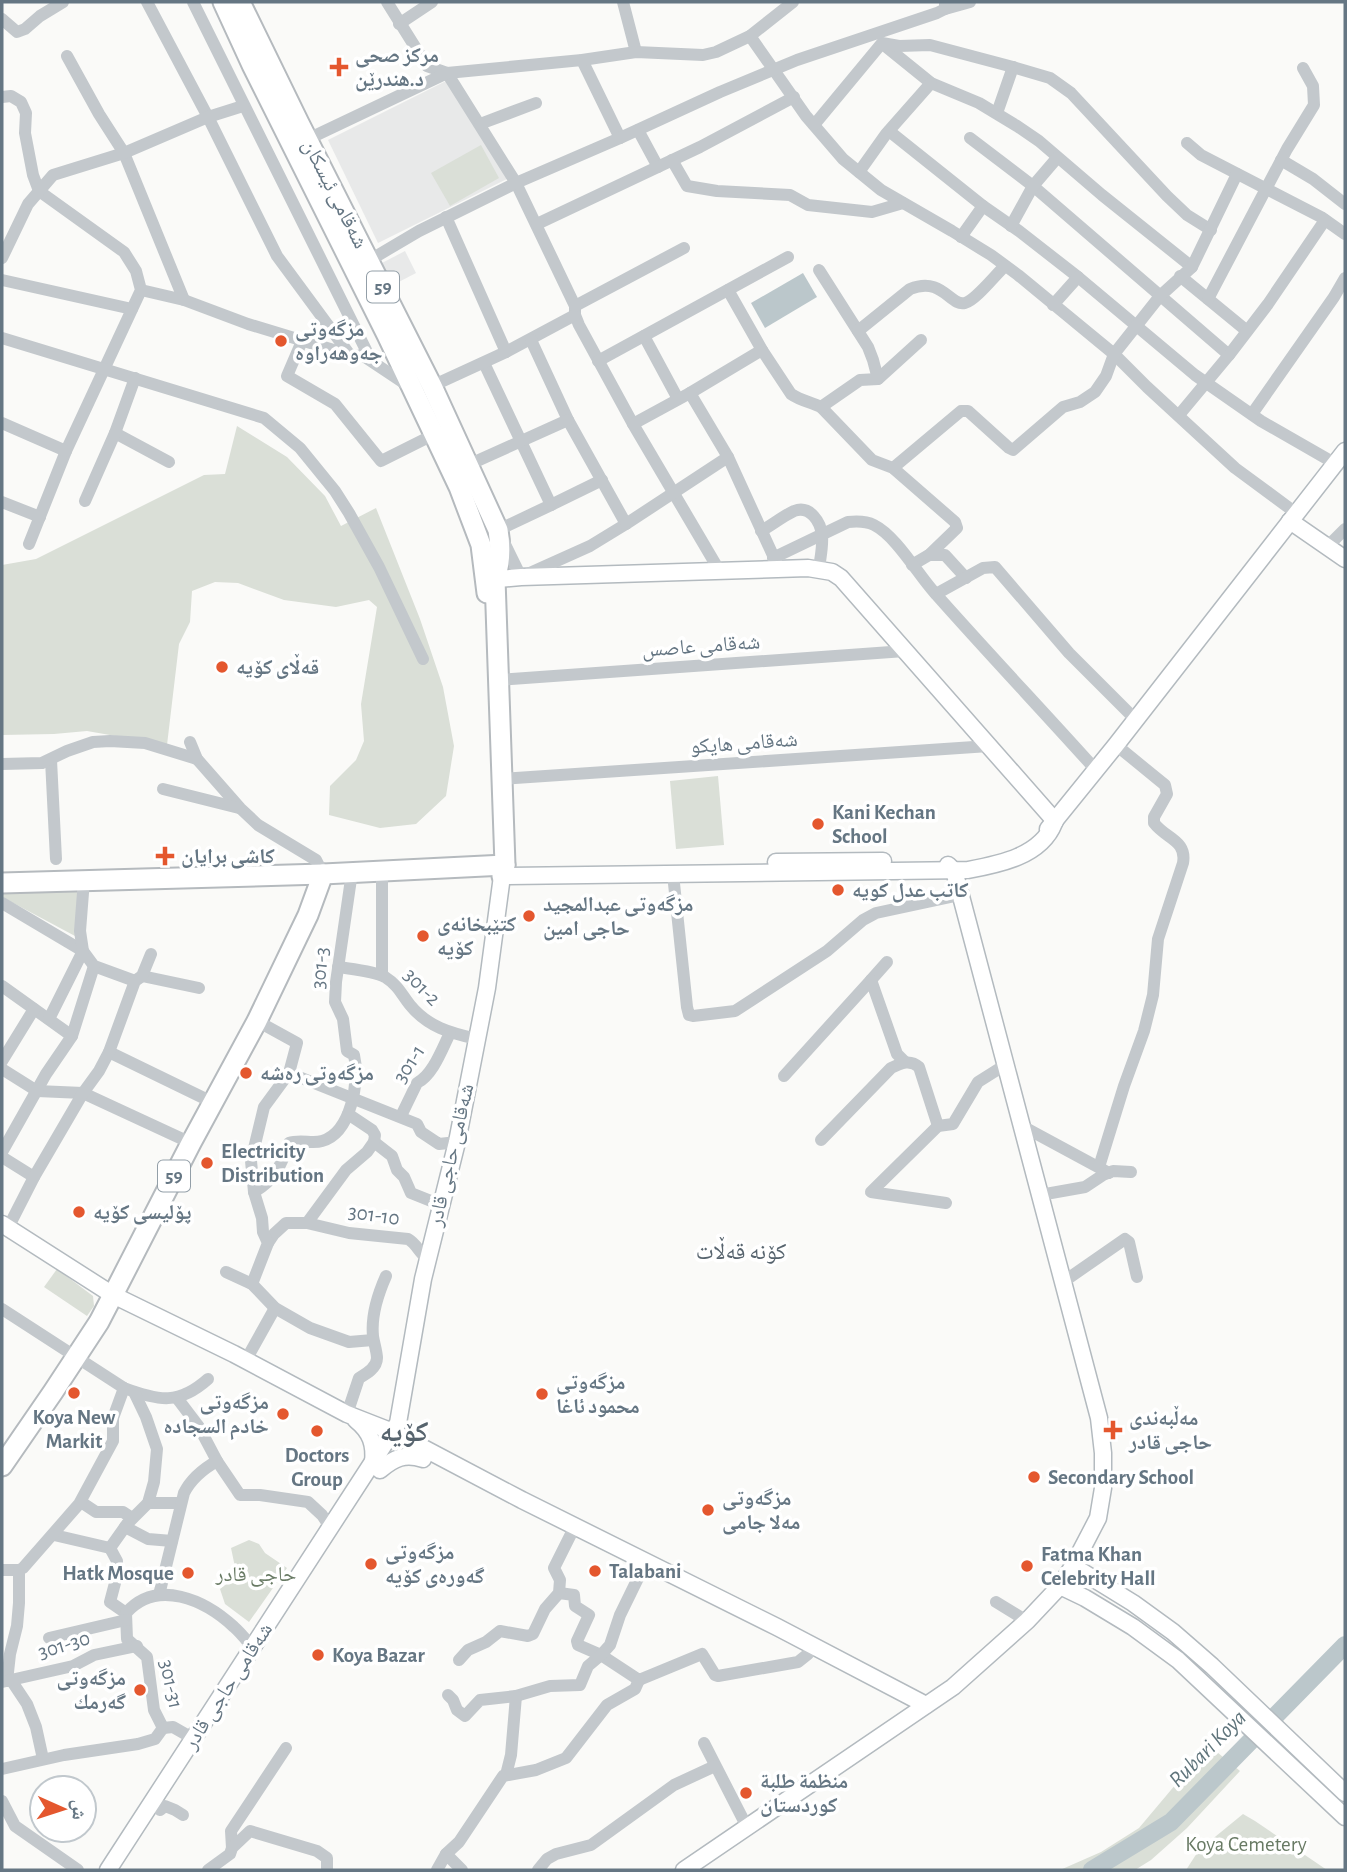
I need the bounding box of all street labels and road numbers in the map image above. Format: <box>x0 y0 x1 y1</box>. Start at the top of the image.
street label: شەقامی ئیسکان <box>297 136 371 253</box>
road number: 59 <box>367 272 399 302</box>
street label: شه‌قامی عاصس <box>641 631 761 663</box>
street label: شه‌قامی هایكو <box>690 729 799 759</box>
street label: 301-3 <box>307 946 333 990</box>
street label: 301-2 <box>400 964 444 1010</box>
street label: 301-1 <box>389 1041 429 1087</box>
street label: شەقامی حاجی قادر <box>424 1082 480 1230</box>
road number: 59 <box>158 1160 190 1192</box>
street label: 301-10 <box>347 1201 401 1229</box>
street label: شەقامی حاجی قادر <box>179 1619 278 1755</box>
street label: 301-30 <box>36 1627 92 1663</box>
street label: 301-31 <box>156 1658 186 1710</box>

